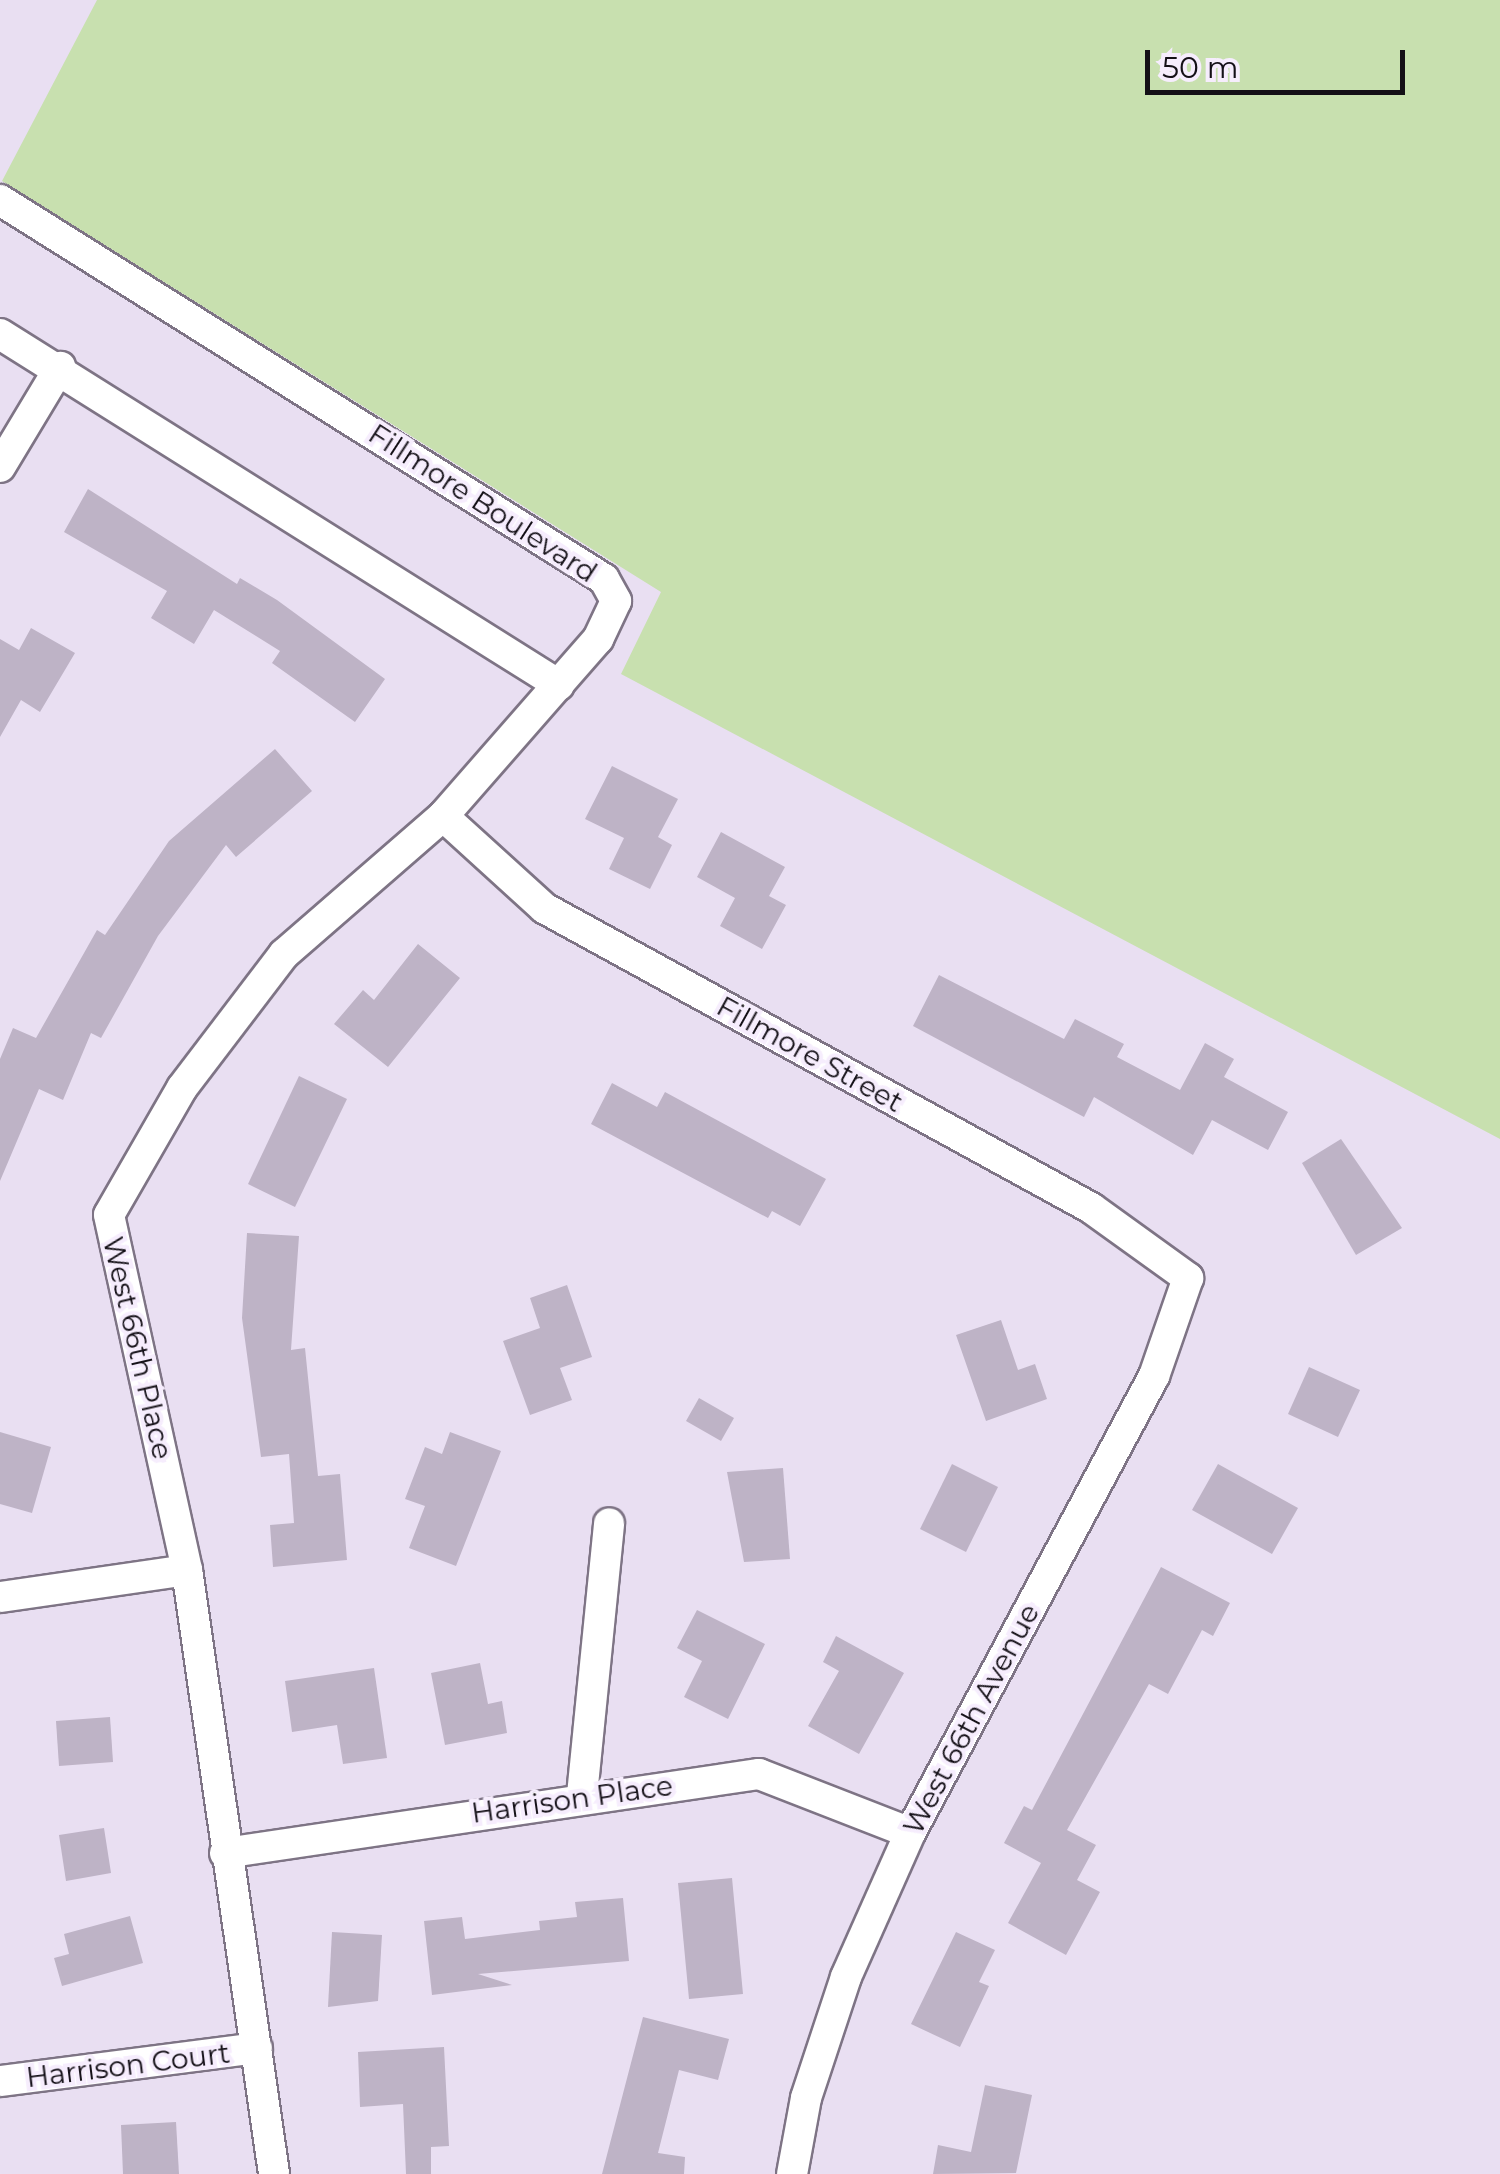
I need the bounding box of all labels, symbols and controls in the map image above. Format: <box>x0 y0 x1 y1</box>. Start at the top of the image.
scale bar <box>1150 30 1410 92</box>
text: 50 m <box>1162 49 1239 86</box>
street label: Fillmore Boulevard <box>363 417 603 589</box>
street label: Fillmore Street <box>711 989 909 1119</box>
street label: West 66th Place <box>96 1234 180 1462</box>
street label: West 66th Avenue <box>896 1598 1046 1840</box>
street label: Harrison Place <box>469 1768 675 1830</box>
street label: Harrison Court <box>24 2036 232 2094</box>

